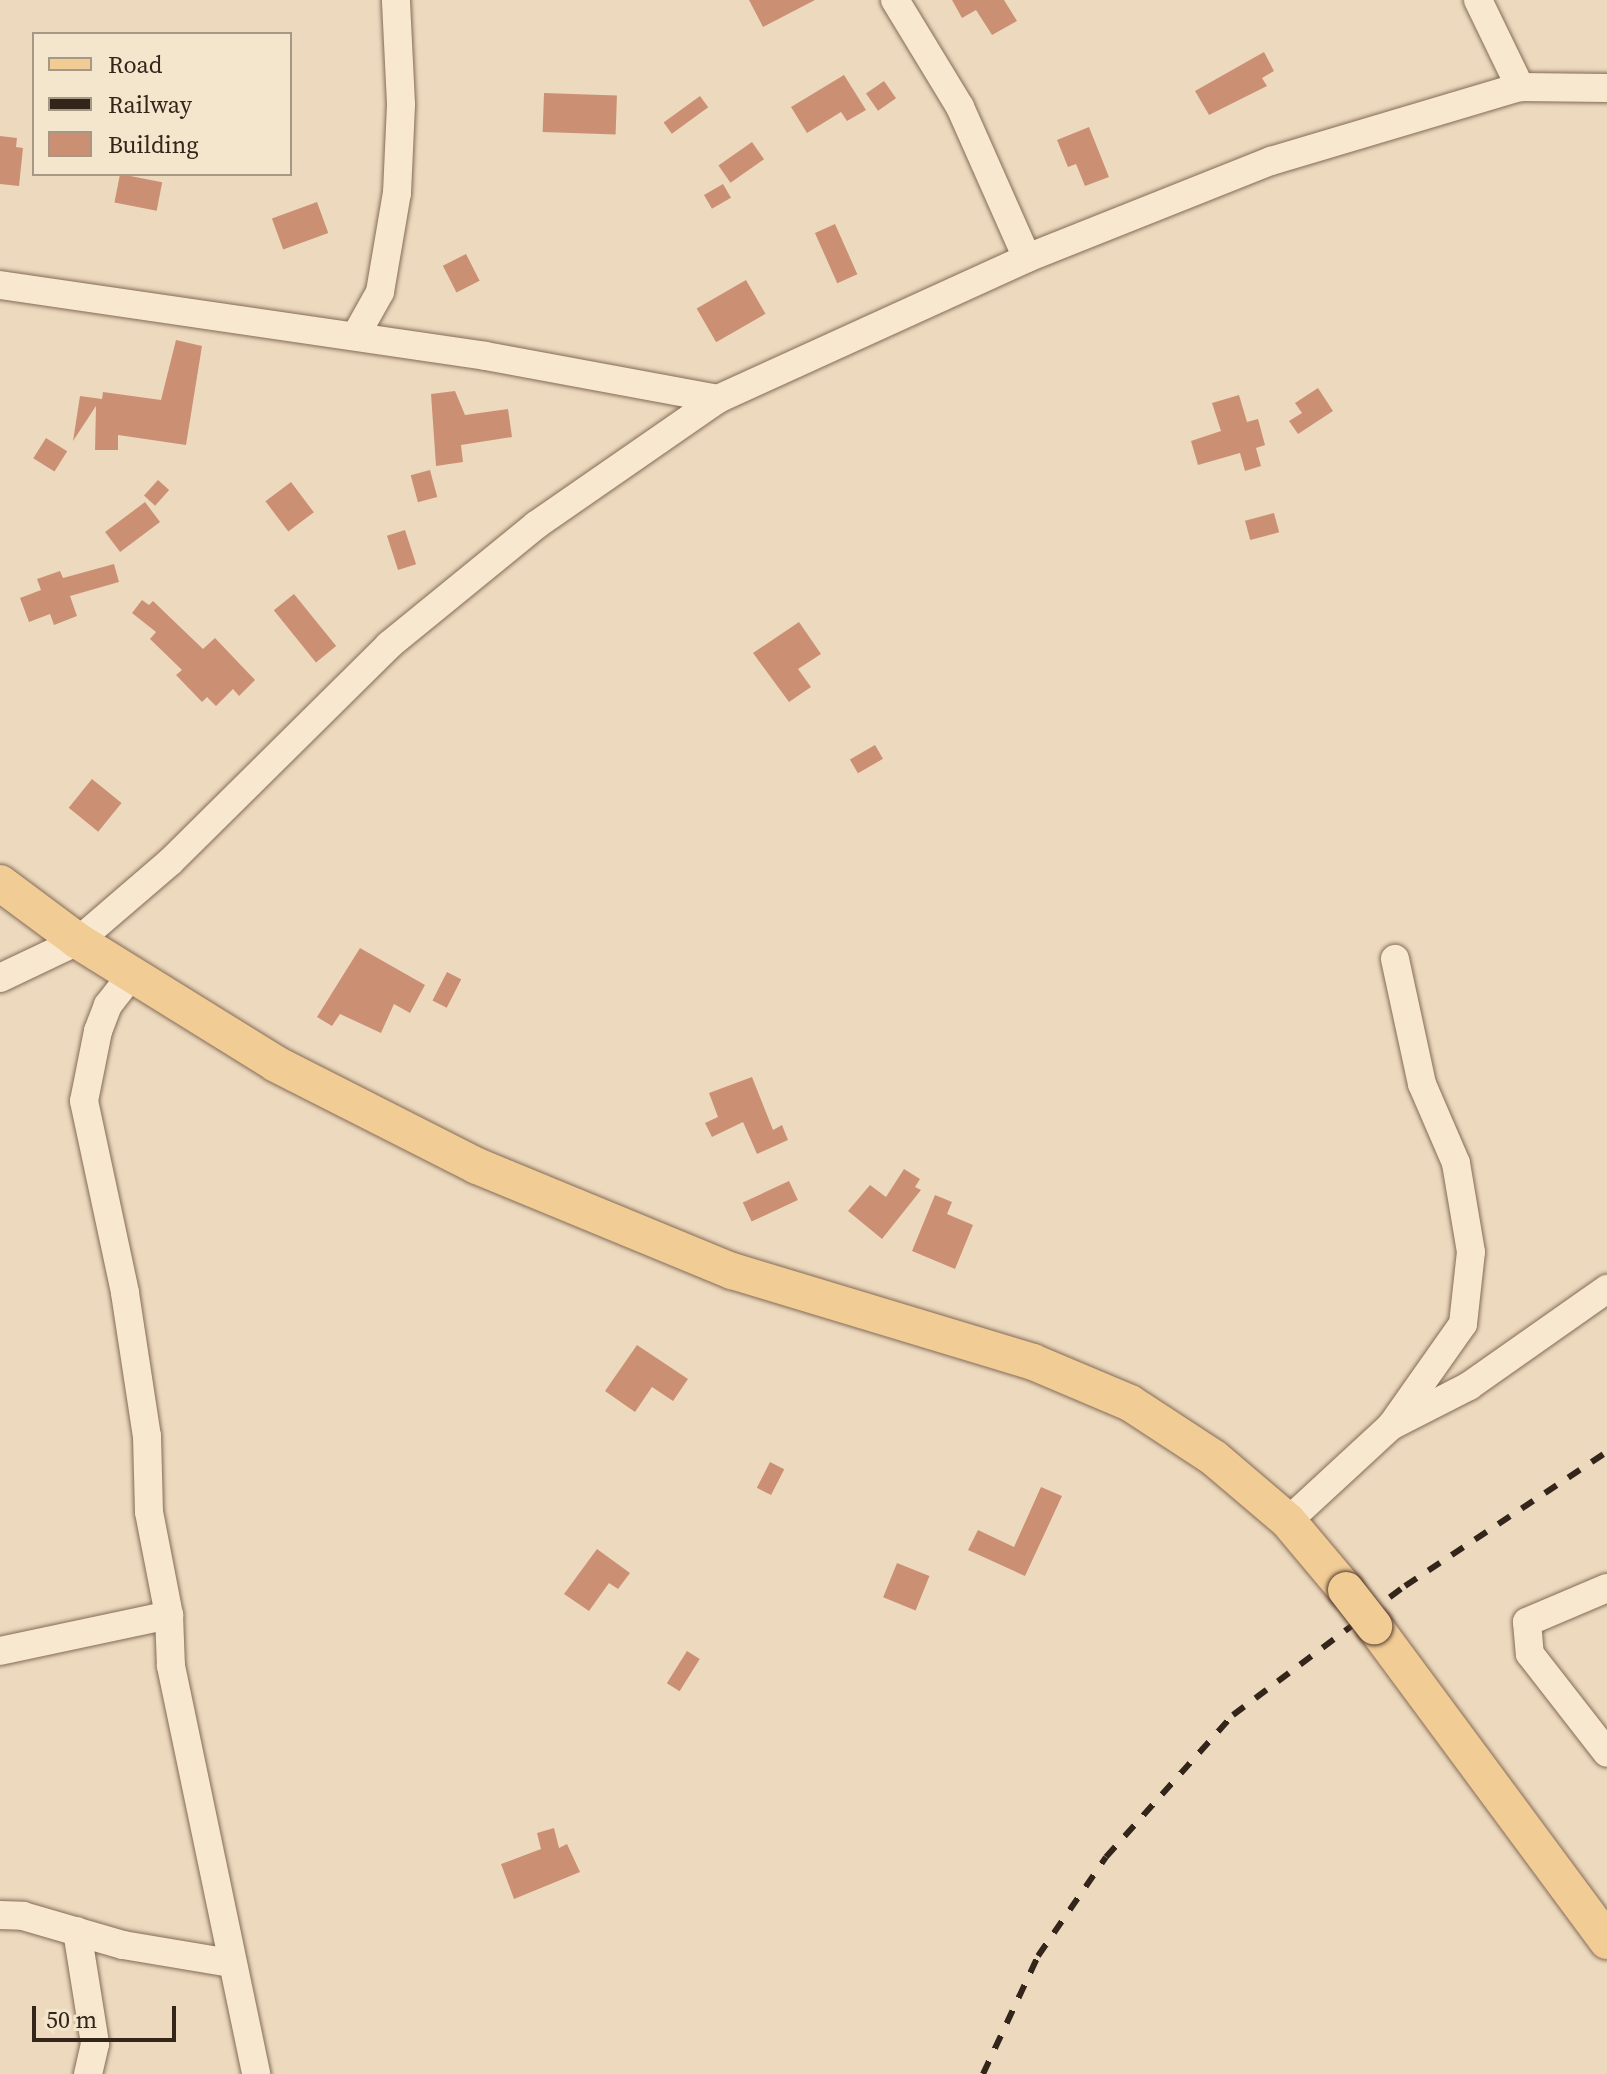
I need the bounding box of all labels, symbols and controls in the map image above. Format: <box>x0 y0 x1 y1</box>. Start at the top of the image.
legend <box>32 32 292 176</box>
text: Road <box>108 48 162 81</box>
text: Railway <box>108 88 192 121</box>
text: Building <box>108 128 199 161</box>
scale bar <box>36 1990 180 2040</box>
text: 50 m <box>46 2003 97 2036</box>

